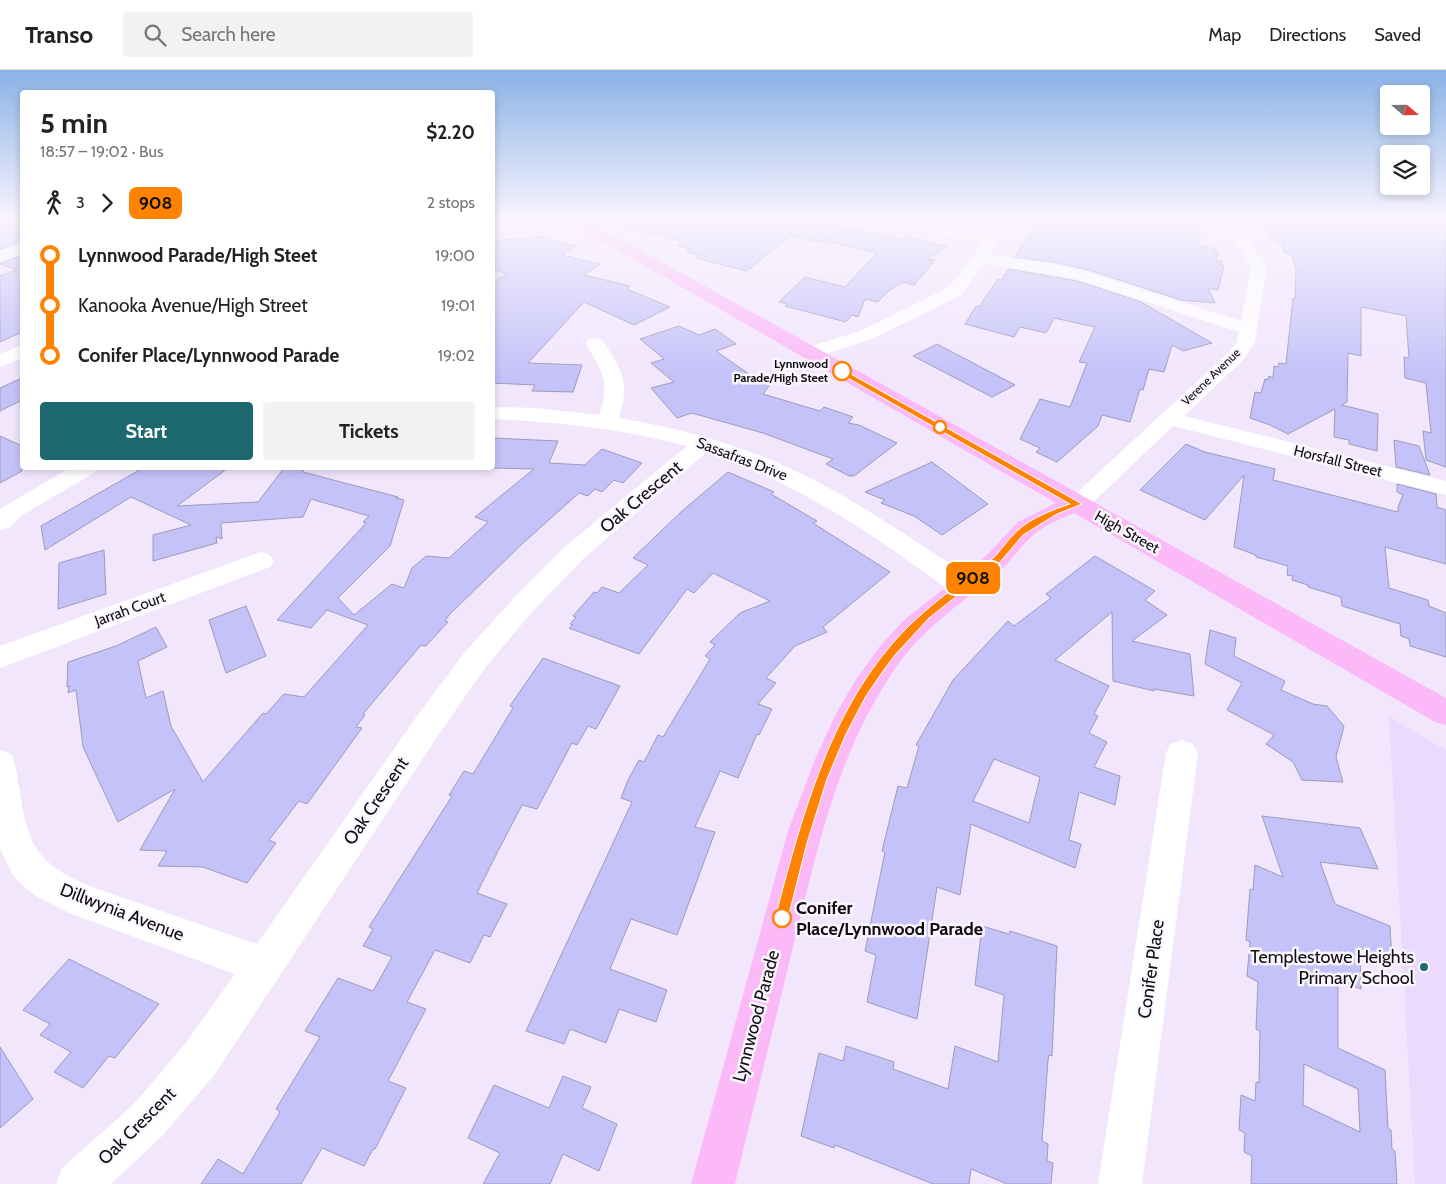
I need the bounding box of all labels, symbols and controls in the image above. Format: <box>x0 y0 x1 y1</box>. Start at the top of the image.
search box <box>123 12 473 57</box>
text: Transo <box>25 20 93 49</box>
icon: search <box>141 21 169 49</box>
text: Search here <box>181 23 276 46</box>
text: Map <box>1208 24 1241 46</box>
text: Directions <box>1269 24 1346 46</box>
text: Saved <box>1374 24 1421 46</box>
north arrow <box>1380 85 1430 135</box>
map controls <box>1380 85 1430 195</box>
text: 5 min <box>40 106 108 140</box>
text: $2.20 <box>426 121 475 144</box>
text: 18:57 – 19:02 · Bus <box>40 142 164 161</box>
button: layers <box>1380 145 1430 195</box>
icon: walk <box>40 189 68 217</box>
icon: forward <box>93 189 121 217</box>
text: 908 <box>139 192 172 214</box>
text: 3 <box>76 193 85 212</box>
text: 2 stops <box>427 193 475 212</box>
text: Lynnwood Parade/High Steet <box>78 244 317 267</box>
text: 19:00 <box>435 246 475 265</box>
text: Kanooka Avenue/High Street <box>78 294 308 317</box>
text: 19:01 <box>441 296 475 315</box>
text: Conifer Place/Lynnwood Parade <box>78 344 339 367</box>
street label: Verene Avenue <box>1178 345 1243 408</box>
text: 19:02 <box>438 346 475 365</box>
place label: Lynnwood Parade/High Steet <box>734 356 828 385</box>
marker: Lynnwood Parade/High Steet <box>832 361 852 381</box>
button: Start <box>40 402 253 460</box>
button: Tickets <box>263 402 475 460</box>
unlabelled marker <box>933 420 947 434</box>
street label: Sassafras Drive <box>694 433 790 485</box>
street label: Horsfall Street <box>1292 441 1384 481</box>
street label: Oak Crescent <box>595 456 687 538</box>
street label: High Street <box>1092 507 1162 557</box>
line badge: 908 <box>944 562 1002 594</box>
text: 908 <box>956 567 990 589</box>
street label: Jarrah Court <box>91 588 168 630</box>
street label: Oak Crescent <box>339 753 413 849</box>
street label: Dillwynia Avenue <box>57 878 187 946</box>
place label: Conifer Place/Lynnwood Parade <box>796 897 983 940</box>
marker: Conifer Place/Lynnwood Parade <box>772 908 792 928</box>
street label: Conifer Place <box>1133 918 1169 1020</box>
place label: Templestowe Heights Primary School <box>1250 946 1415 989</box>
street label: Lynnwood Parade <box>728 948 784 1084</box>
marker: Templestowe Heights Primary School <box>1418 961 1430 973</box>
street label: Oak Crescent <box>94 1083 180 1169</box>

